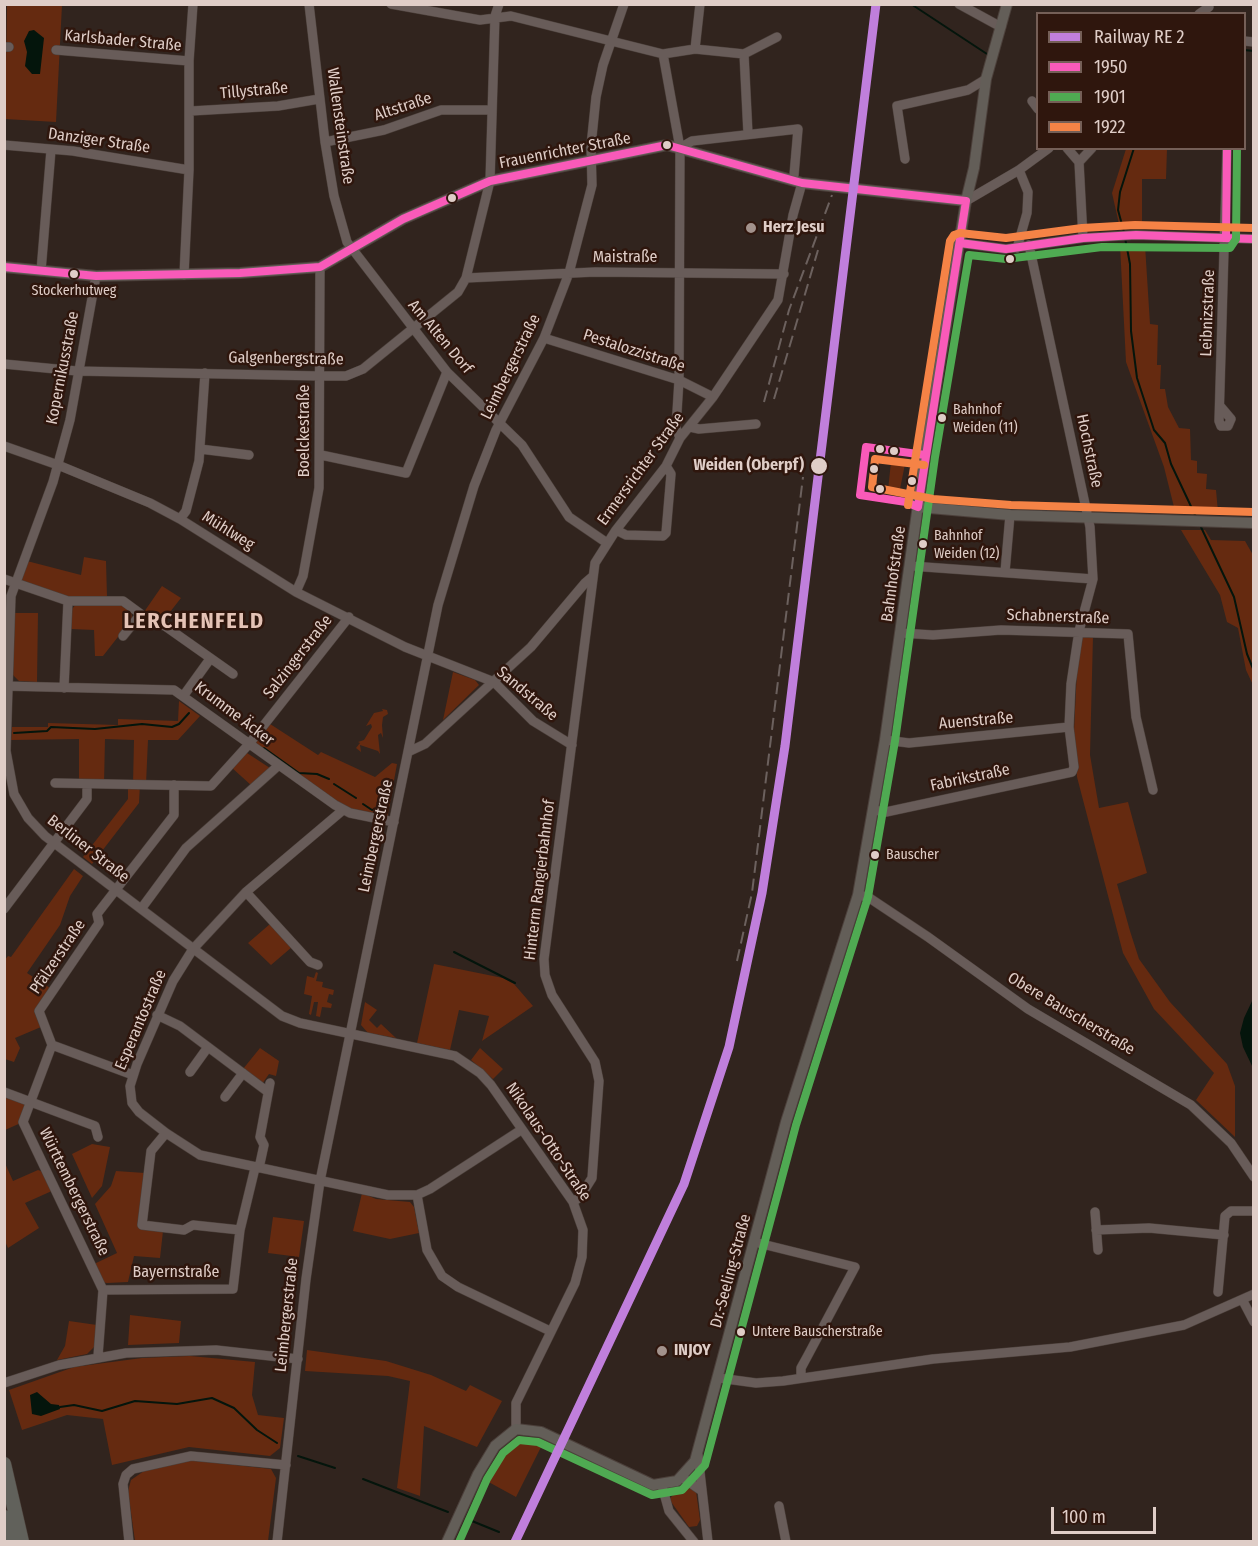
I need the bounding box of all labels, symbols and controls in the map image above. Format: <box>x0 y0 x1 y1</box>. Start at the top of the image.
legend <box>1036 12 1246 150</box>
street label: Karlsbader Straße <box>64 26 182 56</box>
text: Railway RE 2 <box>1094 26 1185 48</box>
text: 1950 <box>1094 56 1127 78</box>
street label: Wallensteinstraße <box>322 66 358 186</box>
street label: Tillystraße <box>219 78 289 104</box>
text: 1901 <box>1094 86 1126 108</box>
street label: Altstraße <box>372 89 434 125</box>
text: 1922 <box>1094 116 1125 138</box>
street label: Danziger Straße <box>47 124 151 158</box>
street label: Frauenrichter Straße <box>498 129 632 173</box>
unlabelled marker <box>661 139 673 151</box>
unlabelled marker <box>446 192 458 204</box>
place label: Herz Jesu <box>763 218 825 238</box>
marker: Herz Jesu <box>744 221 758 235</box>
street label: Maistraße <box>593 248 657 268</box>
unlabelled marker <box>1004 253 1016 265</box>
marker: Stockerhutweg <box>68 268 80 280</box>
street label: Leibnizstraße <box>1197 269 1219 357</box>
place label: Stockerhutweg <box>32 283 116 299</box>
street label: Am Alten Dorf <box>404 296 476 378</box>
street label: Kopernikusstraße <box>43 310 83 426</box>
street label: Leimbergerstraße <box>477 311 545 423</box>
street label: Pestalozzistraße <box>581 325 687 377</box>
street label: Galgenbergstraße <box>228 348 344 370</box>
street label: Boelckestraße <box>295 385 315 477</box>
place label: Bahnhof Weiden (11) <box>953 402 1018 434</box>
street label: Ermersrichter Straße <box>594 409 688 529</box>
marker: Bahnhof Weiden (11) <box>936 412 948 424</box>
street label: Hochstraße <box>1072 412 1106 490</box>
unlabelled marker <box>874 443 886 455</box>
unlabelled marker <box>888 445 900 457</box>
place label: Weiden (Oberpf) <box>693 456 804 476</box>
marker: Weiden (Oberpf) <box>809 456 829 476</box>
unlabelled marker <box>868 463 880 475</box>
unlabelled marker <box>906 475 918 487</box>
unlabelled marker <box>874 483 886 495</box>
street label: Mühlweg <box>198 507 258 555</box>
street label: Bahnhofstraße <box>878 525 910 623</box>
place label: Bahnhof Weiden (12) <box>934 528 999 560</box>
marker: Bahnhof Weiden (12) <box>917 538 929 550</box>
street label: Schabnerstraße <box>1006 606 1110 628</box>
district label: LERCHENFELD <box>123 609 265 635</box>
street label: Salzingerstraße <box>259 611 337 703</box>
street label: Sandstraße <box>492 663 562 725</box>
street label: Krumme Äcker <box>190 678 278 750</box>
street label: Auenstraße <box>938 708 1014 734</box>
street label: Fabrikstraße <box>928 760 1012 796</box>
street label: Leimbergerstraße <box>355 778 397 894</box>
street label: Hinterm Rangierbahnhof <box>521 799 559 961</box>
street label: Berliner Straße <box>43 811 133 887</box>
place label: Bauscher <box>886 847 939 863</box>
marker: Bauscher <box>869 849 881 861</box>
street label: Pfälzerstraße <box>26 916 90 998</box>
street label: Esperantostraße <box>111 967 171 1073</box>
street label: Obere Bauscherstraße <box>1004 968 1138 1060</box>
street label: Nikolaus-Otto-Straße <box>501 1079 595 1205</box>
street label: Württembergerstraße <box>35 1125 113 1259</box>
street label: Dr.-Seeling-Straße <box>707 1212 755 1330</box>
street label: Leimbergerstraße <box>271 1257 303 1373</box>
street label: Bayernstraße <box>133 1263 219 1283</box>
place label: Untere Bauscherstraße <box>752 1324 883 1340</box>
marker: Untere Bauscherstraße <box>735 1326 747 1338</box>
place label: INJOY <box>674 1341 711 1361</box>
marker: INJOY <box>655 1344 669 1358</box>
scale bar <box>1054 1495 1159 1533</box>
text: 100 m <box>1062 1506 1106 1528</box>

